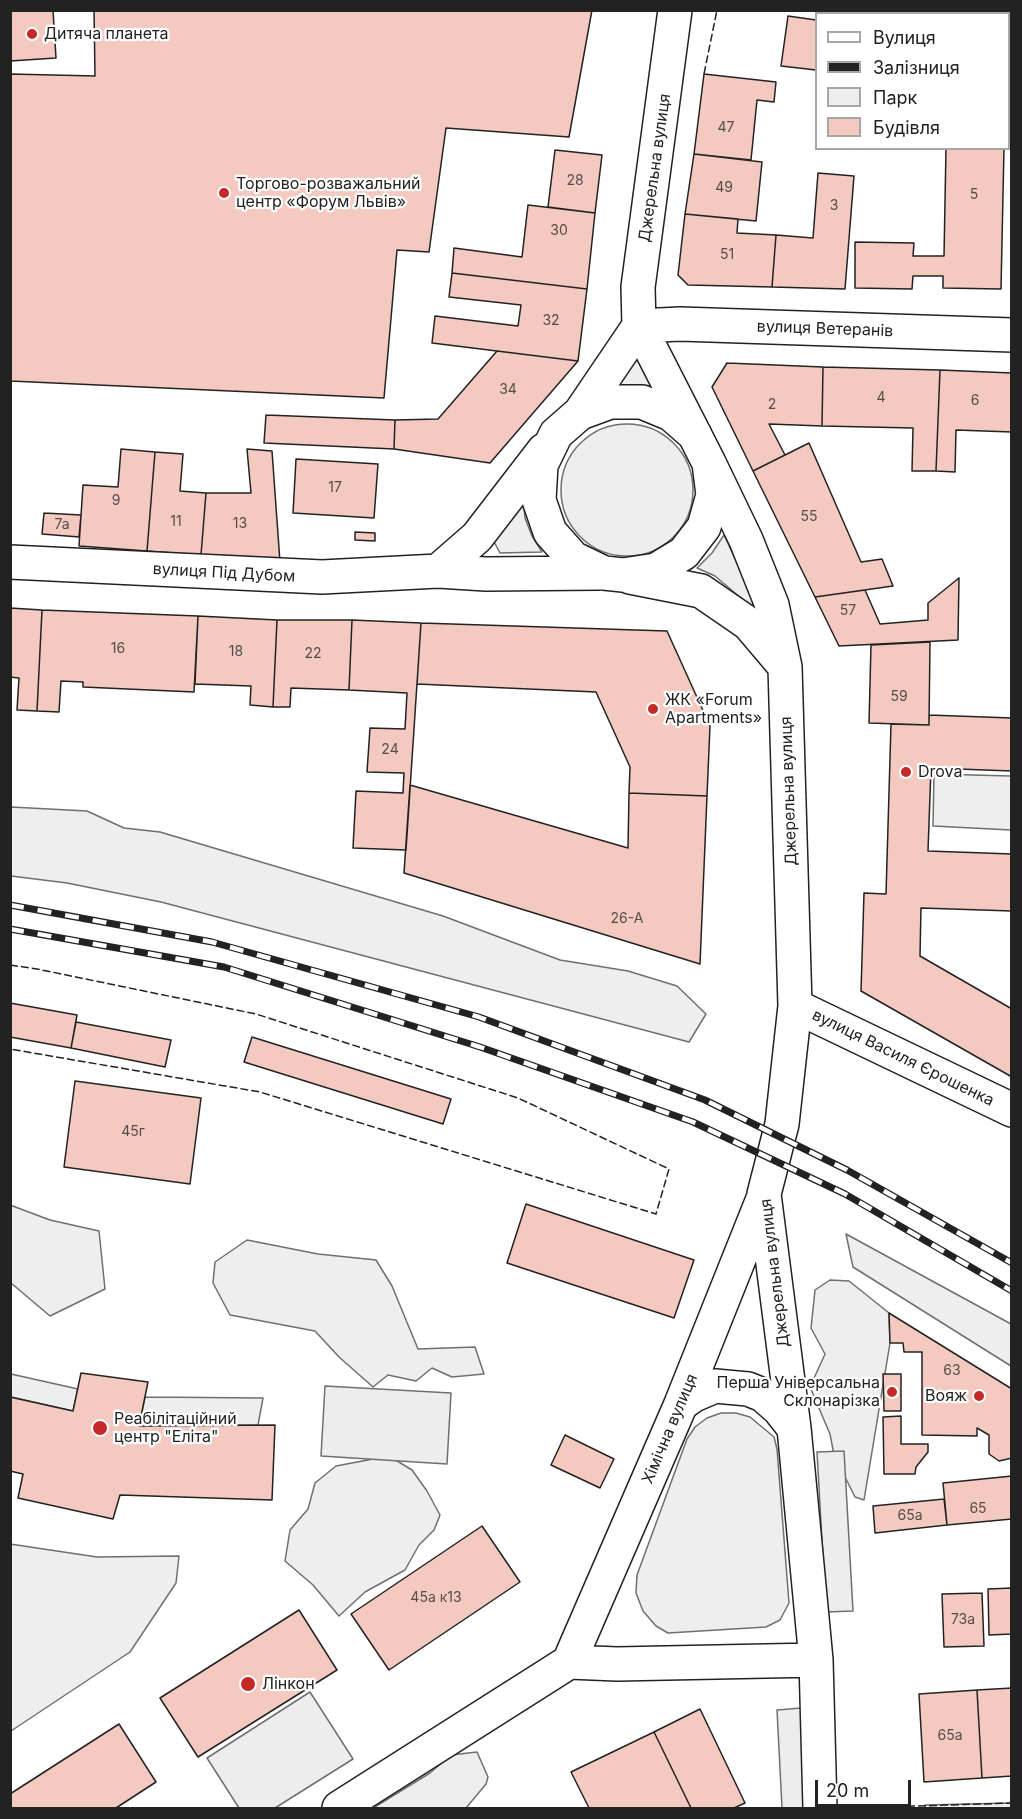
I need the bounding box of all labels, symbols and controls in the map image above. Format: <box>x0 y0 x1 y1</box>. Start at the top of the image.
legend <box>815 12 1010 150</box>
place label: Дитяча планета <box>44 24 168 44</box>
marker: Дитяча планета <box>25 27 39 41</box>
text: Вулиця <box>873 27 936 48</box>
text: Залізниця <box>873 57 960 78</box>
text: Парк <box>873 87 917 108</box>
street label: Джерельна вулиця <box>635 93 675 243</box>
text: Будівля <box>873 117 940 138</box>
house number: 47 <box>718 120 734 136</box>
house number: 28 <box>566 173 584 189</box>
place label: Торгово-розважальний центр «Форум Львів» <box>236 174 421 212</box>
house number: 49 <box>715 180 733 196</box>
marker: Торгово-розважальний центр «Форум Львів» <box>217 186 231 200</box>
house number: 5 <box>970 187 978 203</box>
house number: 3 <box>830 198 838 214</box>
house number: 30 <box>550 223 568 239</box>
house number: 51 <box>720 247 734 263</box>
house number: 32 <box>542 313 560 329</box>
street label: вулиця Ветеранів <box>756 317 894 341</box>
house number: 34 <box>499 382 517 398</box>
house number: 4 <box>876 390 886 406</box>
house number: 6 <box>971 393 979 409</box>
house number: 2 <box>768 397 776 413</box>
house number: 17 <box>328 480 342 496</box>
house number: 9 <box>112 493 120 509</box>
house number: 55 <box>800 509 818 525</box>
house number: 11 <box>170 514 182 530</box>
house number: 13 <box>233 516 247 532</box>
house number: 7а <box>54 517 70 533</box>
street label: вулиця Під Дубом <box>152 560 296 586</box>
house number: 57 <box>840 603 856 619</box>
house number: 16 <box>111 641 125 657</box>
house number: 18 <box>229 644 243 660</box>
house number: 22 <box>304 646 322 662</box>
house number: 59 <box>890 689 908 705</box>
place label: ЖК «Forum Apartments» <box>665 690 762 728</box>
marker: ЖК «Forum Apartments» <box>646 702 660 716</box>
street label: Джерельна вулиця <box>777 716 801 866</box>
house number: 24 <box>381 742 399 758</box>
place label: Drova <box>918 762 962 782</box>
marker: Drova <box>899 765 913 779</box>
house number: 26-А <box>611 911 643 927</box>
street label: вулиця Василя Єрошенка <box>809 1005 997 1111</box>
house number: 45г <box>121 1124 145 1140</box>
street label: Джерельна вулиця <box>756 1198 794 1348</box>
house number: 63 <box>943 1363 961 1379</box>
street label: Хімічна вулиця <box>638 1371 702 1487</box>
place label: Перша Універсальна Склонарізка <box>717 1373 880 1411</box>
marker: Перша Універсальна Склонарізка <box>885 1385 899 1399</box>
place label: Вояж <box>925 1386 967 1406</box>
marker: Вояж <box>972 1389 986 1403</box>
place label: Реабілітаційний центр "Еліта" <box>114 1409 237 1447</box>
marker: Реабілітаційний центр "Еліта" <box>91 1419 109 1437</box>
house number: 65 <box>969 1501 987 1517</box>
house number: 65а <box>897 1508 923 1524</box>
house number: 45а к13 <box>410 1590 462 1606</box>
house number: 73а <box>951 1612 975 1628</box>
place label: Лінкон <box>262 1674 315 1694</box>
marker: Лінкон <box>239 1675 257 1693</box>
house number: 65а <box>937 1728 963 1744</box>
scale bar <box>818 1768 914 1806</box>
text: 20 m <box>826 1780 869 1801</box>

